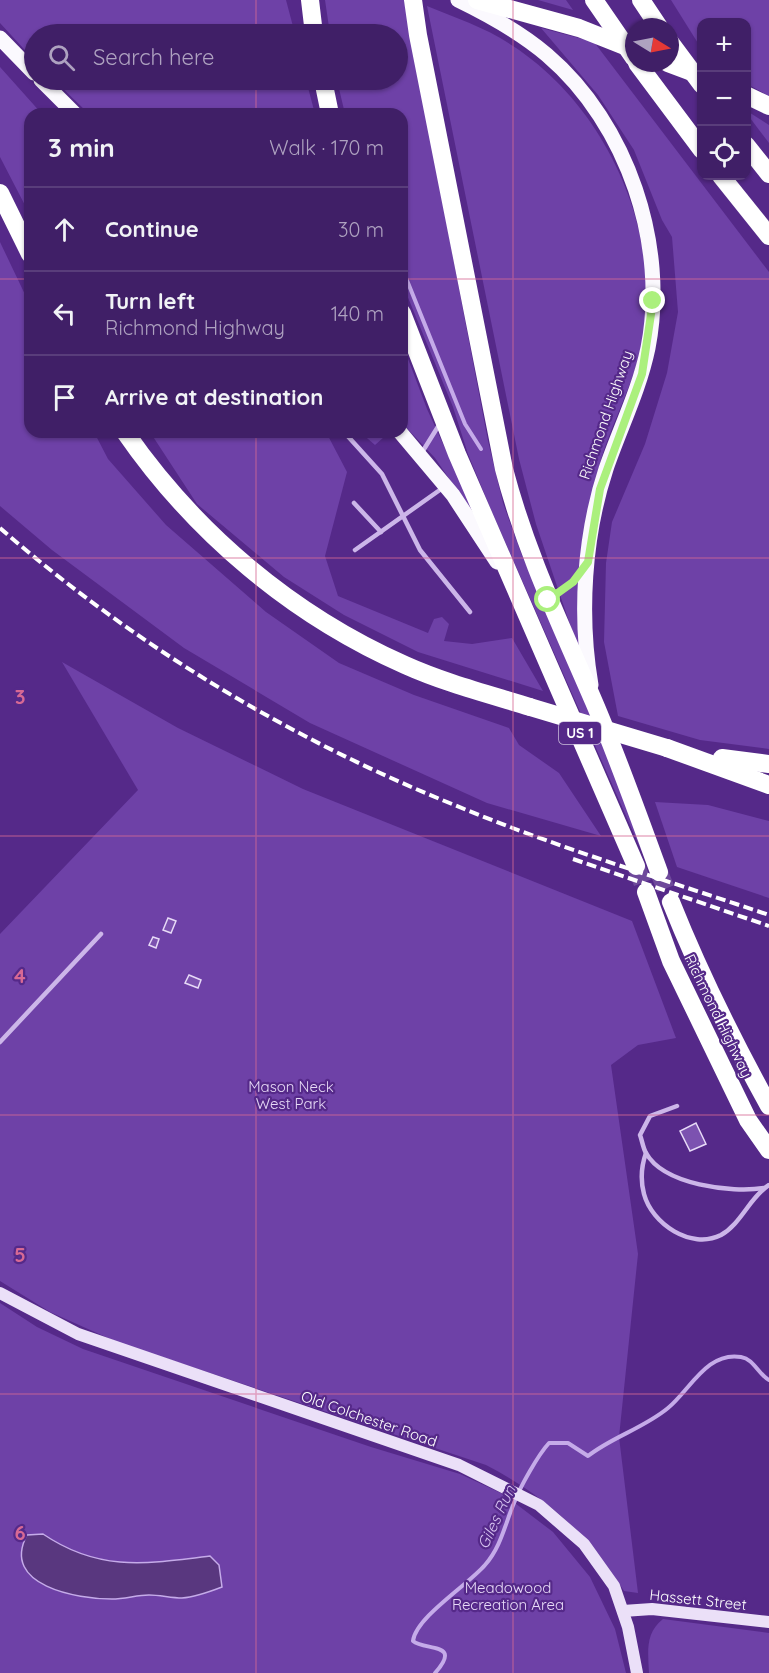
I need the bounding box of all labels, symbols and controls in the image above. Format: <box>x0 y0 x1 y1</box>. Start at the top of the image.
north arrow <box>625 18 679 72</box>
map controls <box>697 18 751 180</box>
button: + <box>697 18 751 72</box>
search box <box>24 24 408 90</box>
icon: search <box>45 41 78 74</box>
text: Search here <box>93 43 214 71</box>
button: − <box>697 72 751 126</box>
button: locate <box>697 126 751 180</box>
text: 3 min <box>48 131 115 164</box>
text: Walk · 170 m <box>269 135 384 160</box>
icon: ahead <box>48 213 81 246</box>
text: Continue <box>105 215 199 243</box>
text: 30 m <box>338 217 384 242</box>
text: Turn left <box>105 287 195 315</box>
route end <box>639 287 665 313</box>
icon: left <box>48 297 81 330</box>
text: 140 m <box>331 301 384 326</box>
text: Richmond Highway <box>105 315 285 340</box>
street label: Richmond Highway <box>575 348 636 482</box>
icon: arrive <box>48 381 81 414</box>
text: Arrive at destination <box>105 383 323 411</box>
route start <box>534 586 560 612</box>
text: 3 <box>15 684 25 709</box>
road number: US 1 <box>559 722 601 744</box>
street label: Richmond Highway <box>680 951 757 1081</box>
text: 4 <box>14 963 26 988</box>
park label: Mason Neck West Park <box>248 1077 334 1113</box>
text: 5 <box>14 1242 26 1267</box>
street label: Old Colchester Road <box>299 1386 440 1451</box>
water label: Giles Run <box>473 1481 520 1552</box>
text: 6 <box>14 1520 26 1545</box>
park label: Meadowood Recreation Area <box>452 1578 564 1614</box>
street label: Hassett Street <box>648 1585 748 1614</box>

